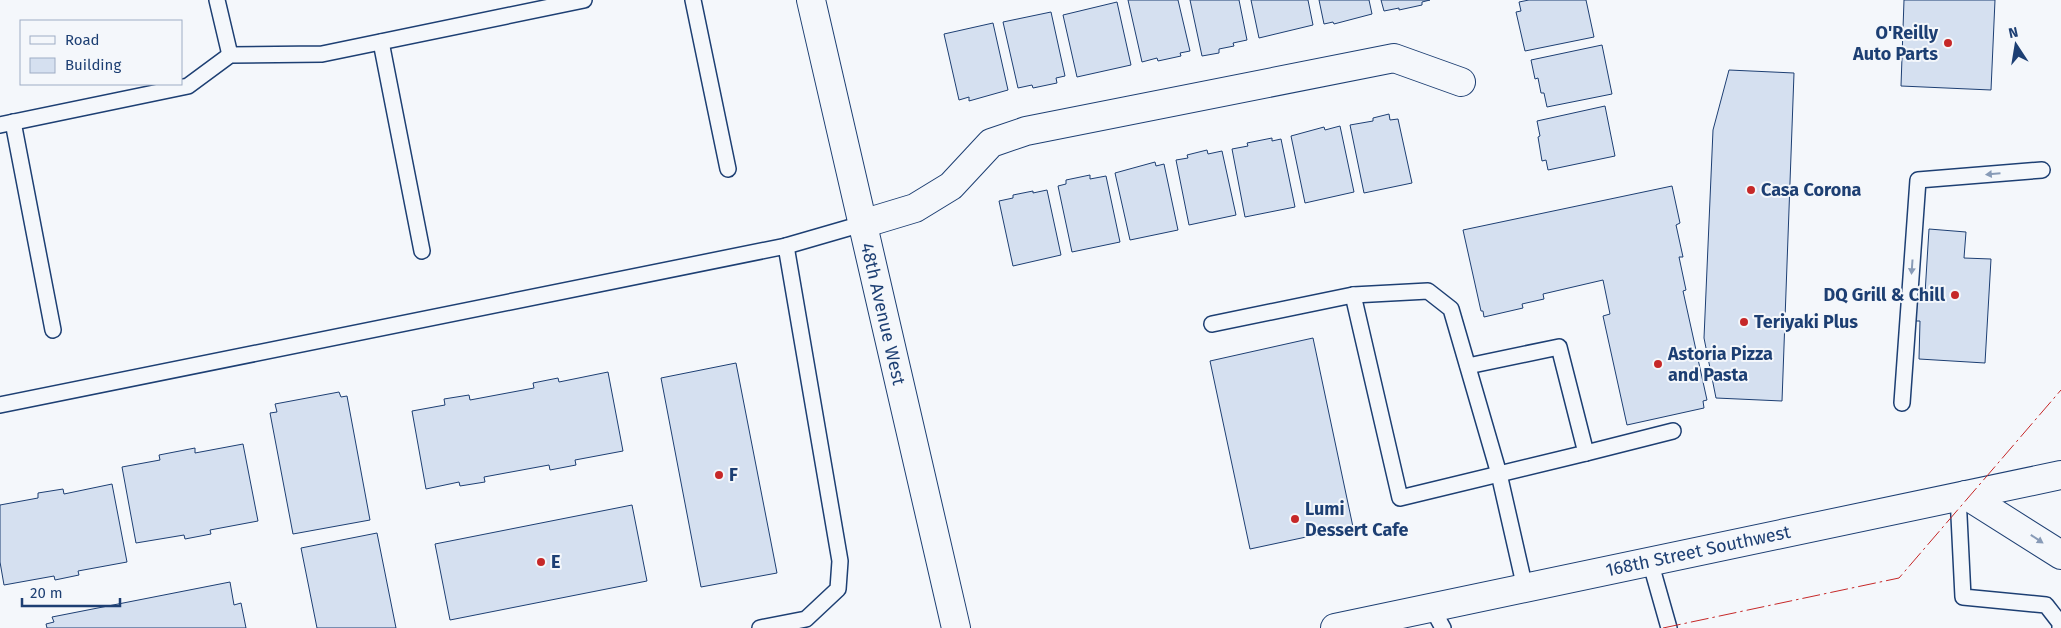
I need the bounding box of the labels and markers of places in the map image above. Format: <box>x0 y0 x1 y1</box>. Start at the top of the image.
place label: O'Reilly Auto Parts <box>1852 22 1939 65</box>
marker: O'Reilly Auto Parts <box>1942 37 1954 49</box>
place label: Casa Corona <box>1761 179 1862 201</box>
marker: Casa Corona <box>1745 184 1757 196</box>
place label: DQ Grill & Chill <box>1823 284 1946 306</box>
marker: DQ Grill & Chill <box>1949 289 1961 301</box>
place label: Teriyaki Plus <box>1754 311 1858 333</box>
marker: Teriyaki Plus <box>1738 316 1750 328</box>
place label: Astoria Pizza and Pasta <box>1667 343 1773 386</box>
marker: Astoria Pizza and Pasta <box>1652 358 1664 370</box>
place label: F <box>729 464 738 486</box>
marker: F <box>713 469 725 481</box>
place label: Lumi Dessert Cafe <box>1305 498 1409 541</box>
marker: Lumi Dessert Cafe <box>1289 513 1301 525</box>
place label: E <box>551 551 560 573</box>
marker: E <box>535 556 547 568</box>

